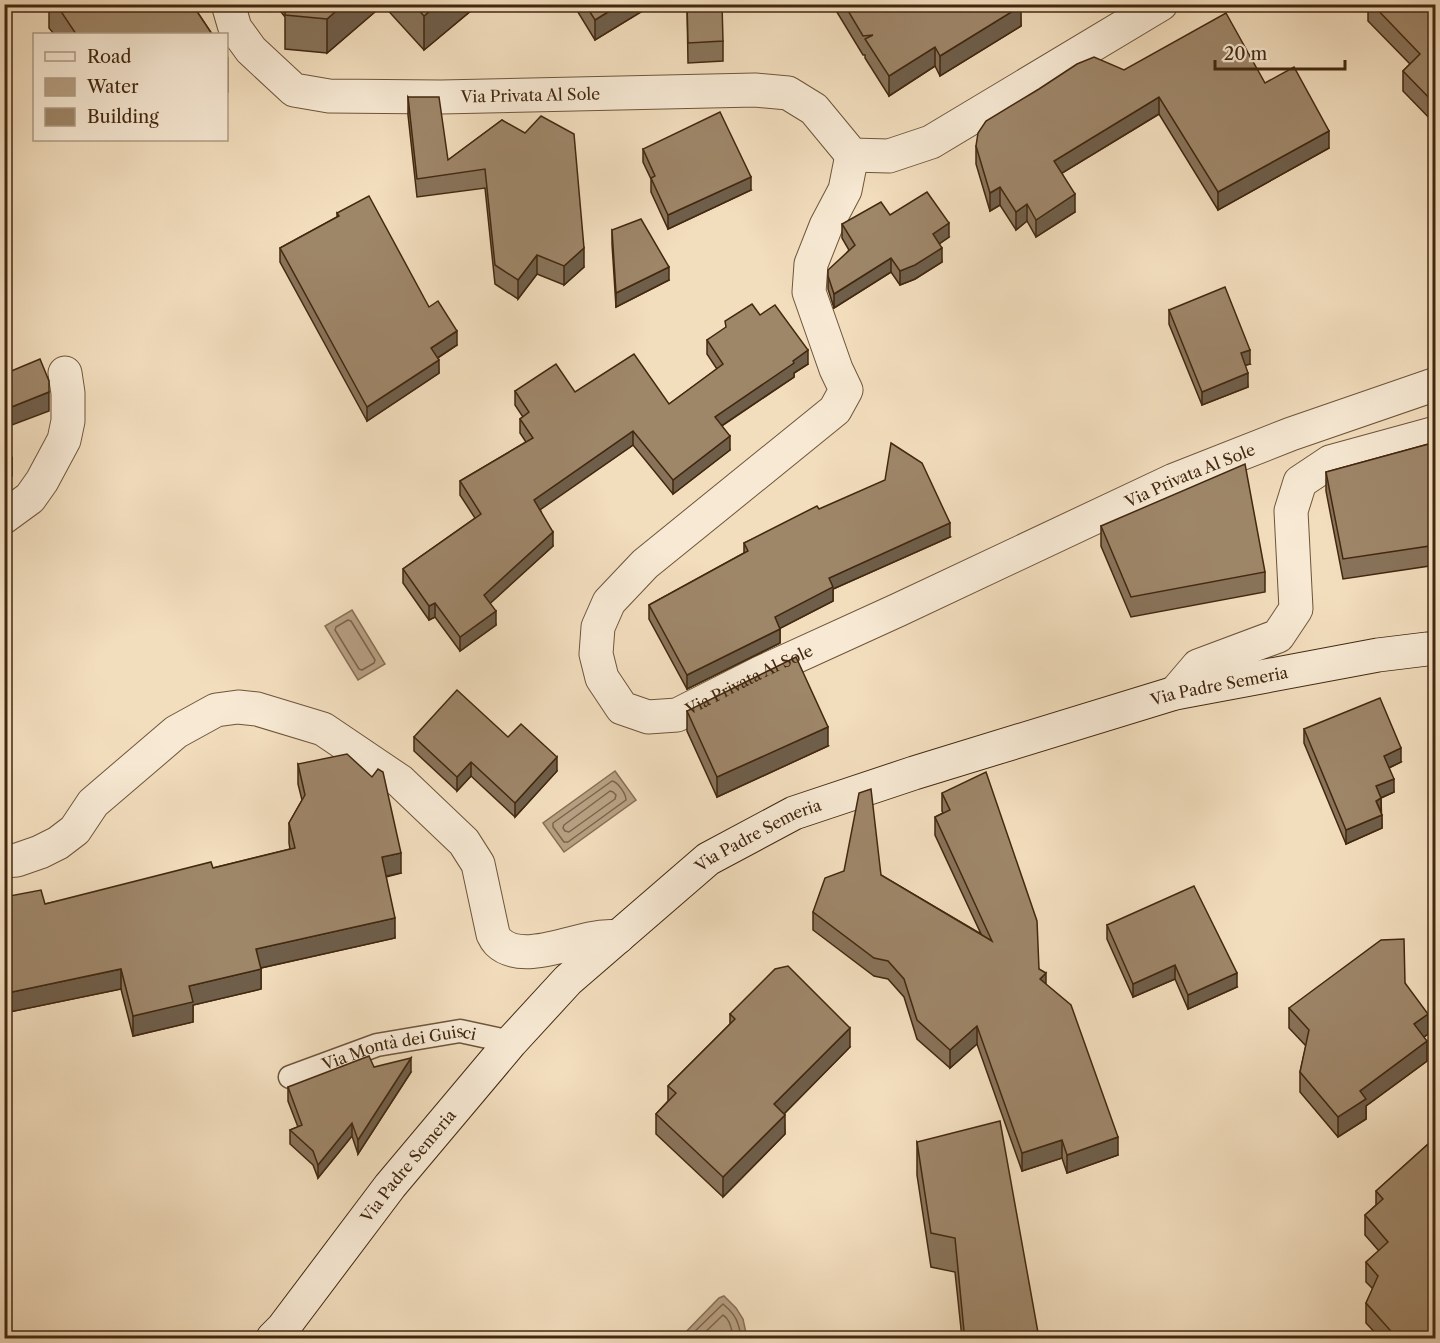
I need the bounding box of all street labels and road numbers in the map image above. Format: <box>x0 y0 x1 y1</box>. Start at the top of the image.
street label: Via Privata Al Sole <box>460 83 600 107</box>
street label: Via Privata Al Sole <box>1121 439 1258 512</box>
street label: Via Privata Al Sole <box>681 640 816 720</box>
street label: Via Padre Semeria <box>1147 662 1290 710</box>
street label: Via Padre Semeria <box>690 794 824 876</box>
street label: Via Montà dei Guisci <box>318 1021 478 1075</box>
street label: Via Padre Semeria <box>356 1105 460 1227</box>

